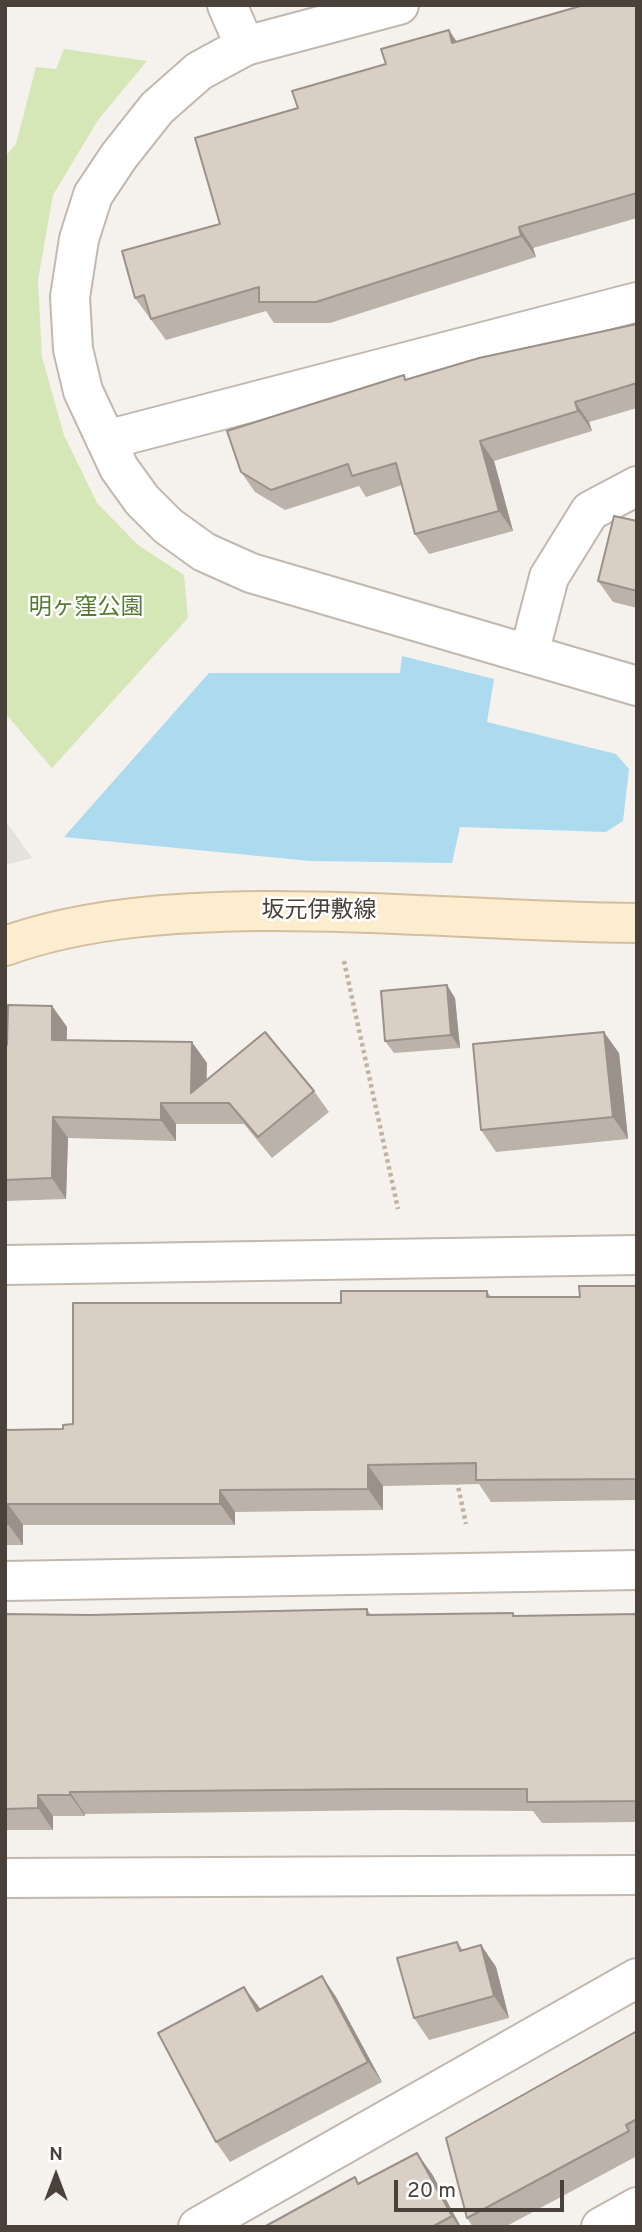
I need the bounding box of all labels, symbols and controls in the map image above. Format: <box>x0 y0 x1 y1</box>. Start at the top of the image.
park label: 明ヶ窪公園 <box>29 595 143 623</box>
street label: 坂元伊敷線 <box>262 898 376 926</box>
north arrow <box>21 2141 91 2211</box>
text: N <box>49 2143 63 2167</box>
scale bar <box>397 2166 567 2210</box>
text: 20 m <box>407 2178 456 2205</box>

